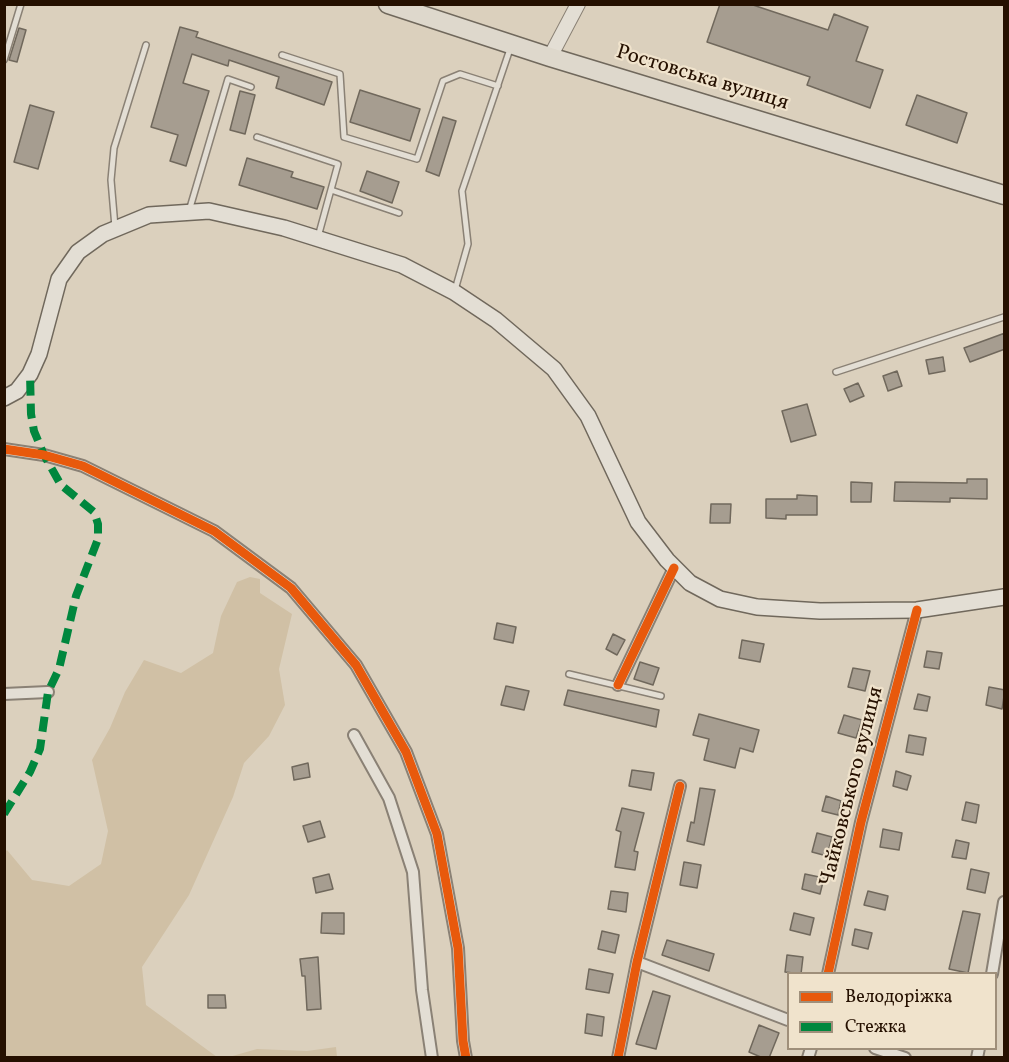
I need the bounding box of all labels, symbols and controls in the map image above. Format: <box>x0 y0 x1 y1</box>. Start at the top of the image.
street label: Ростовська вулиця <box>613 41 791 117</box>
street label: Чайковського вулиця <box>816 684 890 890</box>
legend <box>787 972 997 1050</box>
text: Велодоріжка <box>845 985 953 1010</box>
text: Стежка <box>845 1015 907 1040</box>

